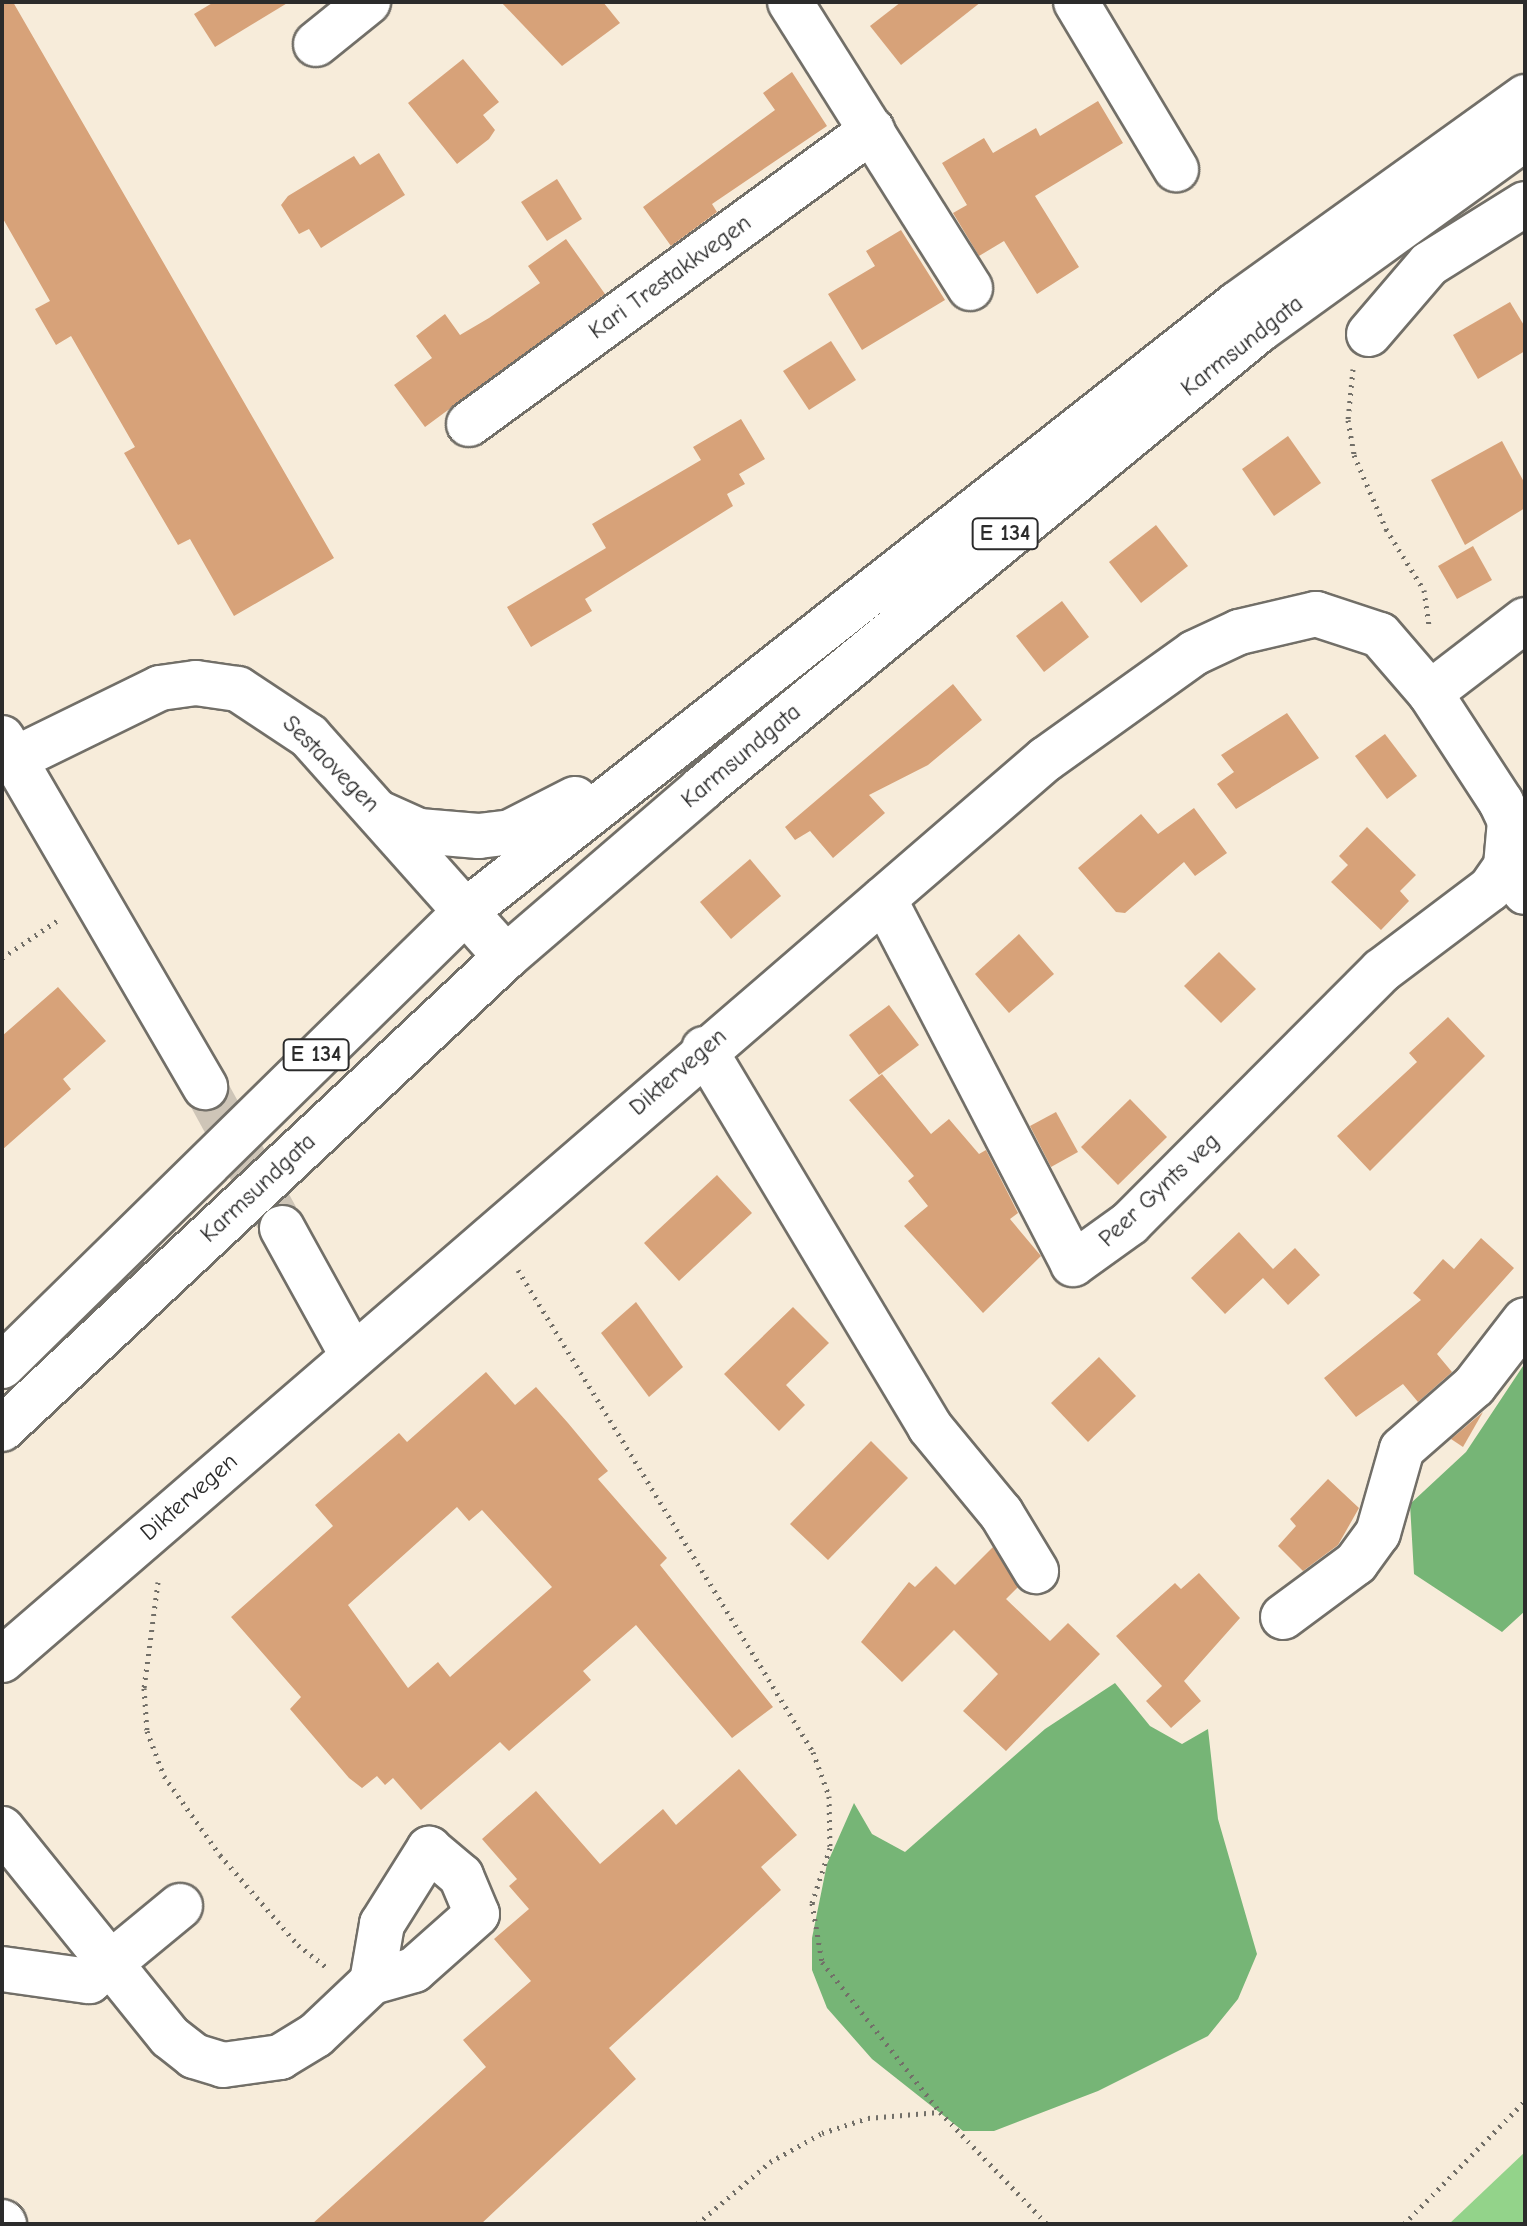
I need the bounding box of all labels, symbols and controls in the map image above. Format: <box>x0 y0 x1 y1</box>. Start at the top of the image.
street label: Kari Trestakkvegen <box>583 208 757 346</box>
street label: Karmsundgata <box>1175 289 1309 403</box>
road number: E 134 <box>971 516 1039 552</box>
street label: Karmsundgata <box>675 698 807 814</box>
street label: Sestaovegen <box>276 709 386 819</box>
street label: Diktervegen <box>623 1022 733 1122</box>
road number: E 134 <box>282 1037 350 1073</box>
street label: Karmsundgata <box>194 1127 322 1249</box>
street label: Peer Gynts veg <box>1093 1127 1225 1253</box>
street label: Diktervegen <box>134 1447 244 1547</box>

